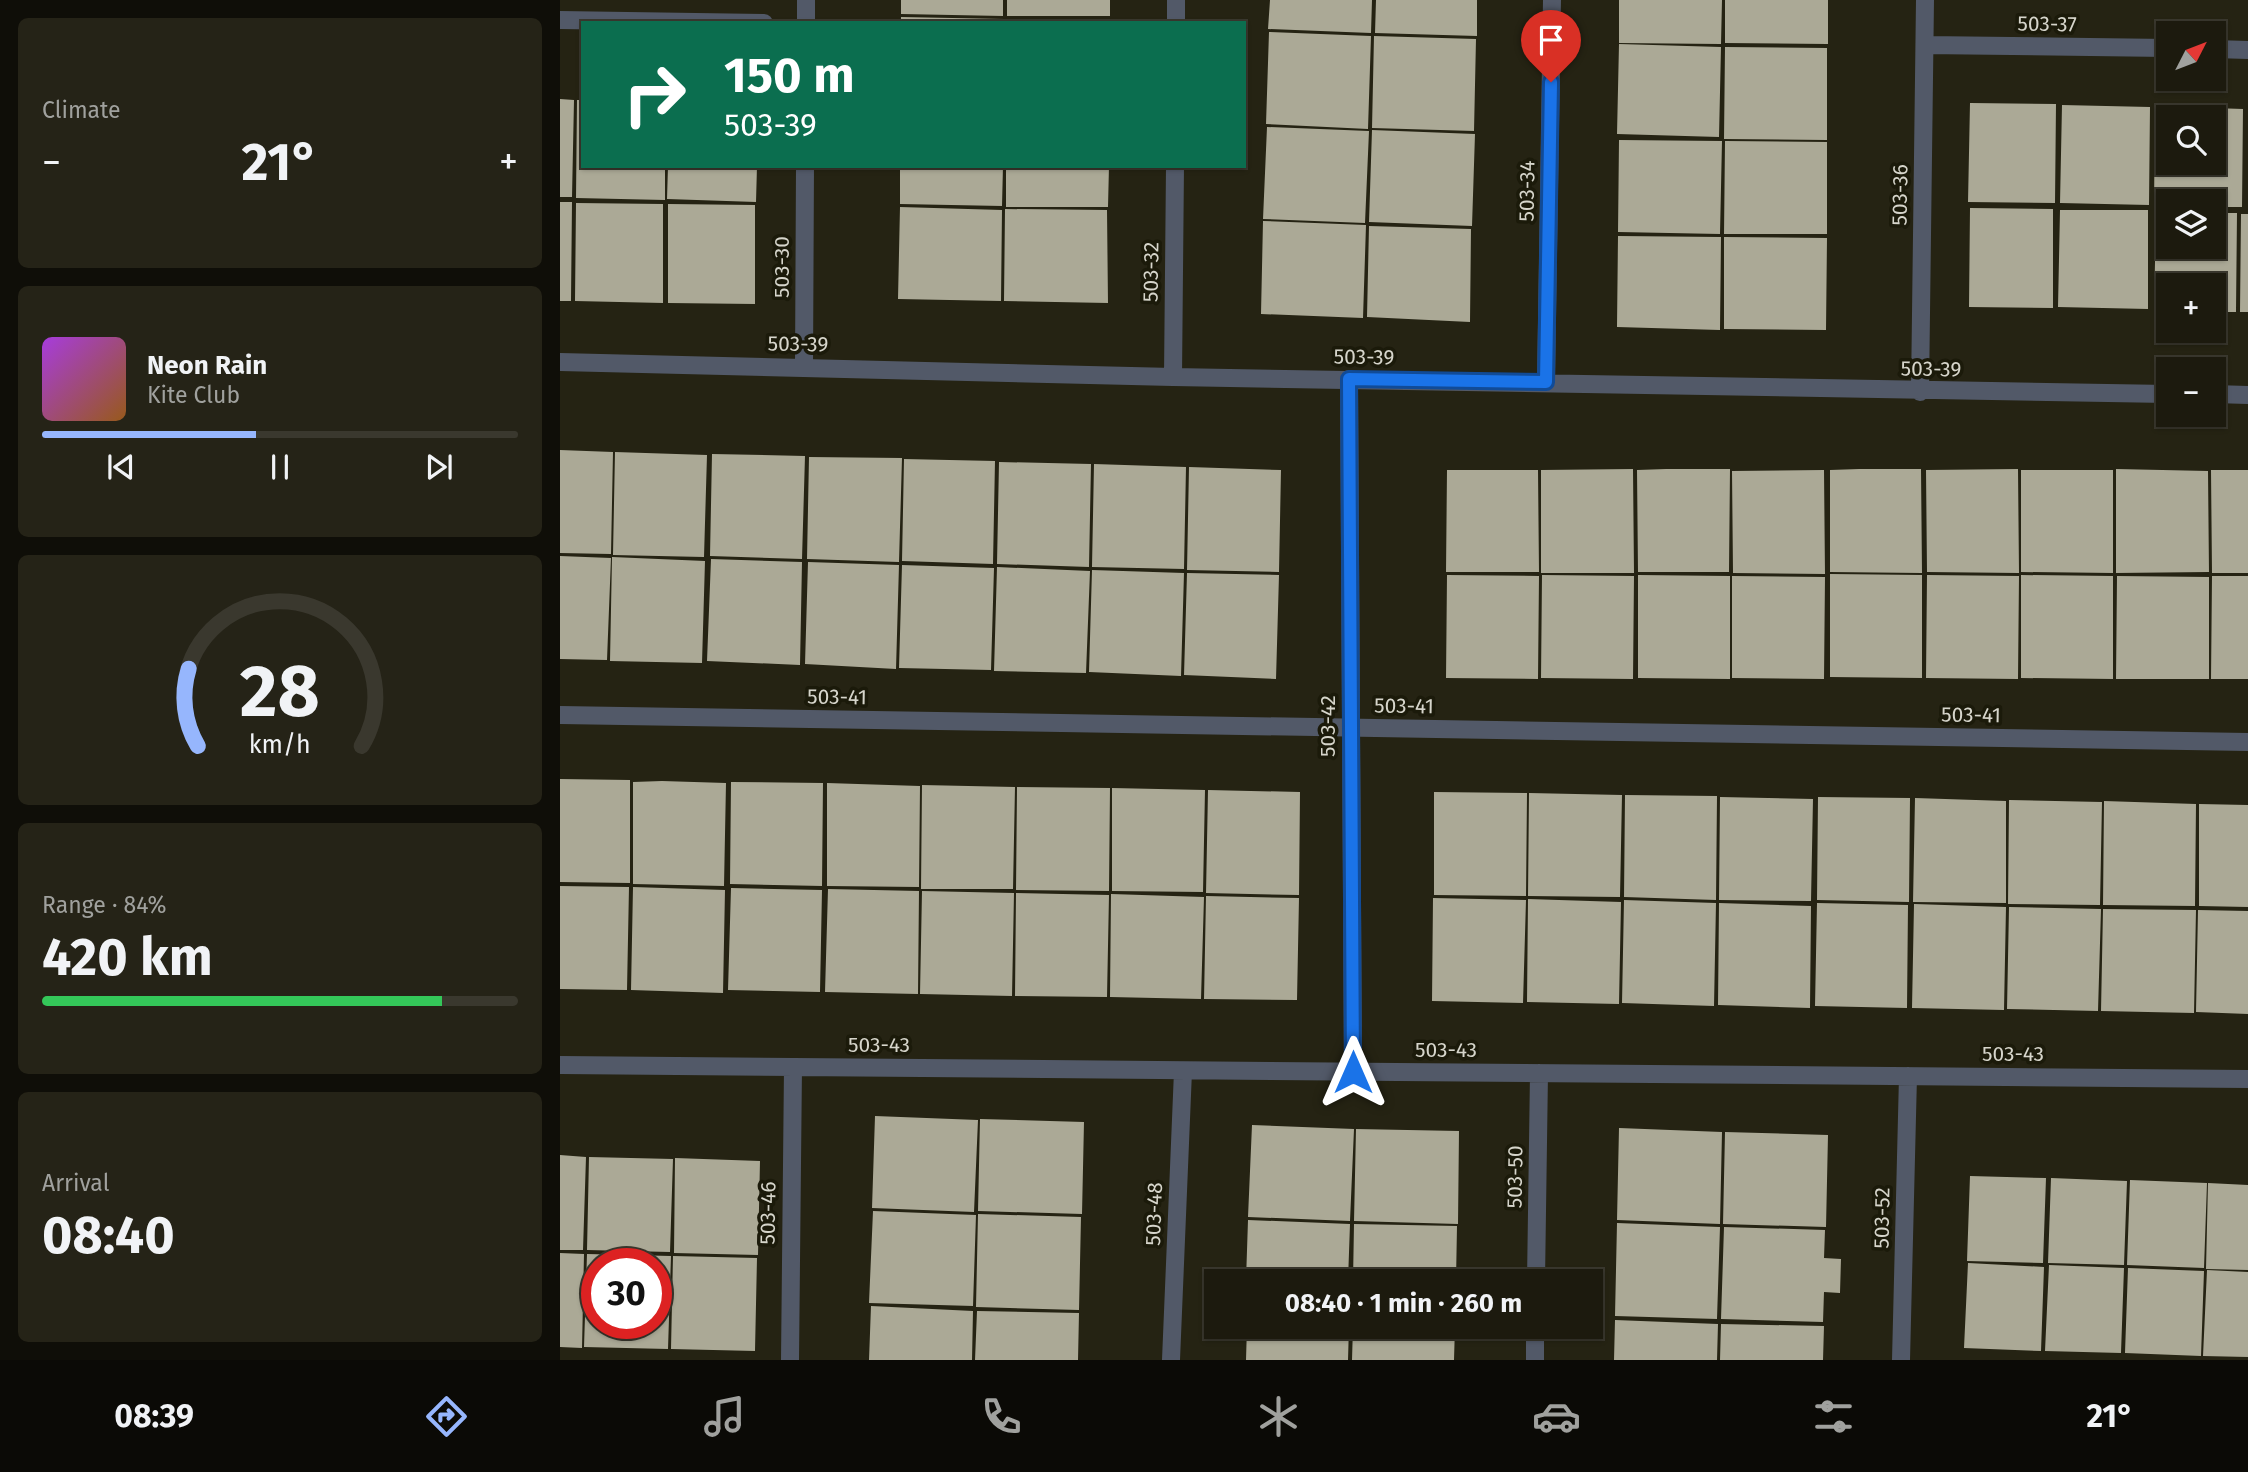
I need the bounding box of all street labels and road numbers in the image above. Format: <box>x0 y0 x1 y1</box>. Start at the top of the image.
street label: 503-37 <box>2017 10 2077 38</box>
street label: 503-34 <box>1513 160 1541 222</box>
street label: 503-36 <box>1886 164 1914 226</box>
street label: 503-30 <box>769 236 795 298</box>
street label: 503-32 <box>1137 242 1165 302</box>
street label: 503-39 <box>767 330 829 358</box>
street label: 503-39 <box>1333 343 1395 371</box>
street label: 503-39 <box>1900 355 1962 383</box>
street label: 503-41 <box>807 683 867 711</box>
street label: 503-41 <box>1374 692 1434 720</box>
street label: 503-42 <box>1315 695 1341 757</box>
street label: 503-41 <box>1941 701 2001 729</box>
street label: 503-43 <box>848 1032 910 1058</box>
street label: 503-43 <box>1415 1037 1477 1063</box>
street label: 503-43 <box>1982 1041 2044 1067</box>
street label: 503-50 <box>1501 1145 1529 1209</box>
street label: 503-46 <box>754 1181 782 1245</box>
street label: 503-48 <box>1140 1182 1168 1246</box>
street label: 503-52 <box>1868 1187 1896 1249</box>

